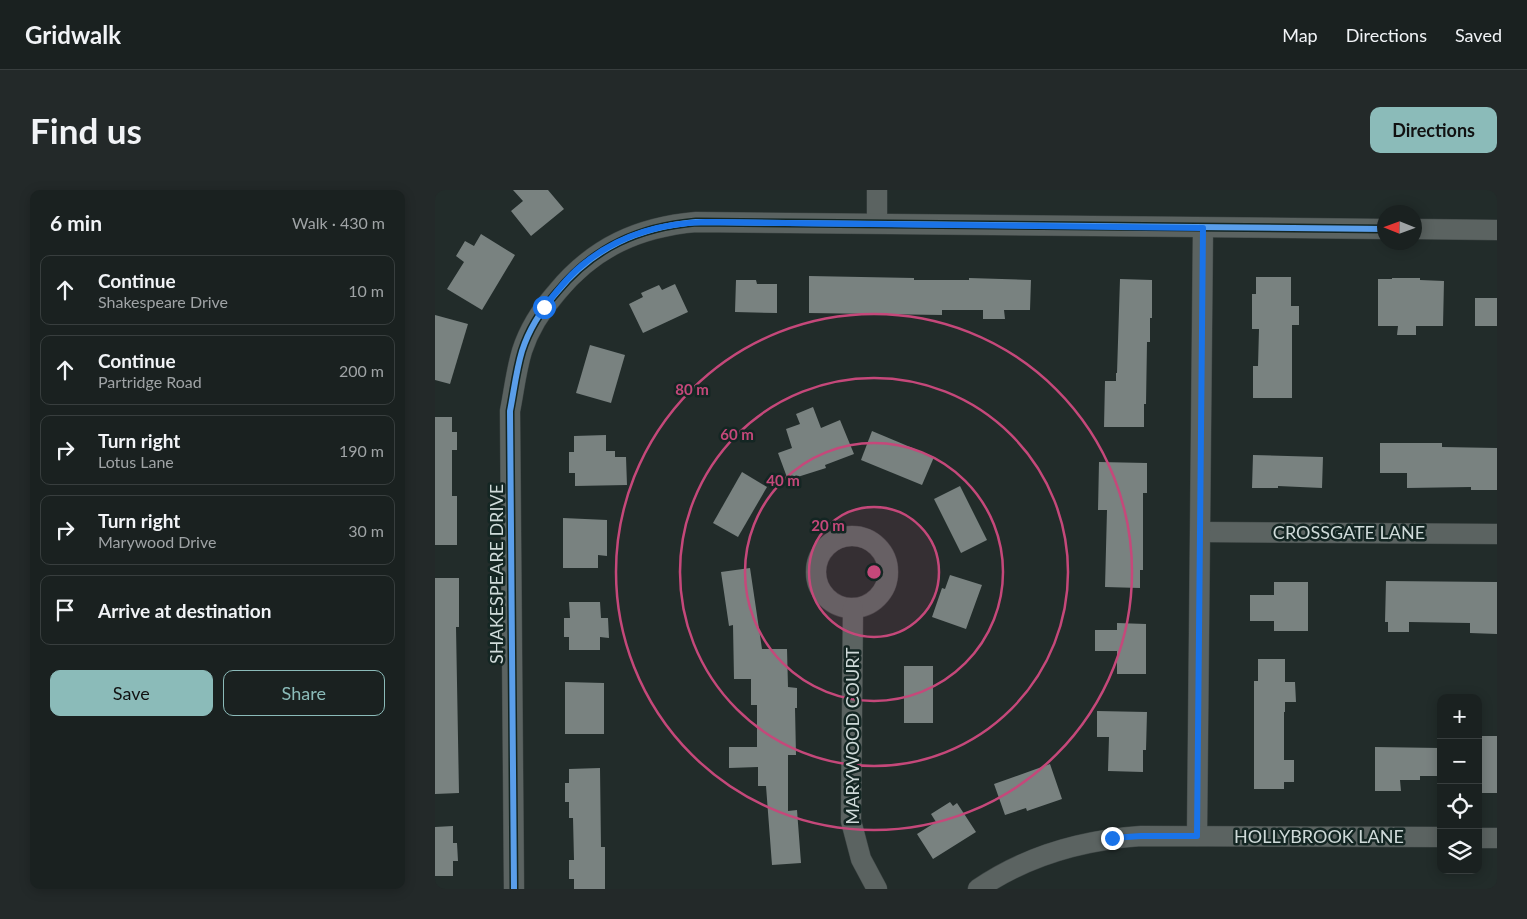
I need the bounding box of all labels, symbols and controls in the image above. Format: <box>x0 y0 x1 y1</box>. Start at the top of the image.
text: Gridwalk <box>25 20 121 49</box>
text: Map <box>1282 24 1318 46</box>
text: Directions <box>1346 24 1427 46</box>
text: Saved <box>1455 24 1502 46</box>
button: Directions <box>1370 107 1497 153</box>
text: Find us <box>30 109 142 151</box>
north arrow <box>1377 205 1422 250</box>
text: 6 min <box>50 210 102 235</box>
text: Walk · 430 m <box>292 213 385 232</box>
text: Continue <box>98 269 176 292</box>
icon: ahead <box>51 276 79 304</box>
text: 10 m <box>348 281 384 300</box>
text: Shakespeare Drive <box>98 292 228 311</box>
route start <box>533 296 556 319</box>
text: Continue <box>98 349 176 372</box>
icon: ahead <box>51 356 79 384</box>
text: 200 m <box>339 361 384 380</box>
text: Partridge Road <box>98 372 202 391</box>
text: 80 m <box>675 380 709 398</box>
text: 60 m <box>720 425 754 443</box>
text: Turn right <box>98 429 180 452</box>
icon: right <box>51 436 79 464</box>
text: 190 m <box>339 441 384 460</box>
text: Lotus Lane <box>98 452 174 471</box>
text: 40 m <box>766 471 800 489</box>
street label: SHAKESPEARE DRIVE <box>485 484 507 664</box>
text: Turn right <box>98 509 180 532</box>
icon: right <box>51 516 79 544</box>
text: 20 m <box>811 516 845 534</box>
text: 30 m <box>348 521 384 540</box>
street label: CROSSGATE LANE <box>1273 521 1425 543</box>
text: Marywood Drive <box>98 532 216 551</box>
centre of rings <box>865 563 883 581</box>
icon: arrive <box>51 596 79 624</box>
text: Arrive at destination <box>98 599 271 622</box>
street label: MARYWOOD COURT <box>841 647 863 825</box>
button: Save <box>50 670 213 716</box>
button: Share <box>223 670 385 716</box>
map controls <box>1437 694 1482 874</box>
button: + <box>1437 694 1482 739</box>
button: − <box>1437 739 1482 784</box>
button: locate <box>1437 784 1482 829</box>
street label: HOLLYBROOK LANE <box>1234 825 1404 847</box>
route end <box>1101 827 1124 850</box>
button: layers <box>1437 829 1482 874</box>

